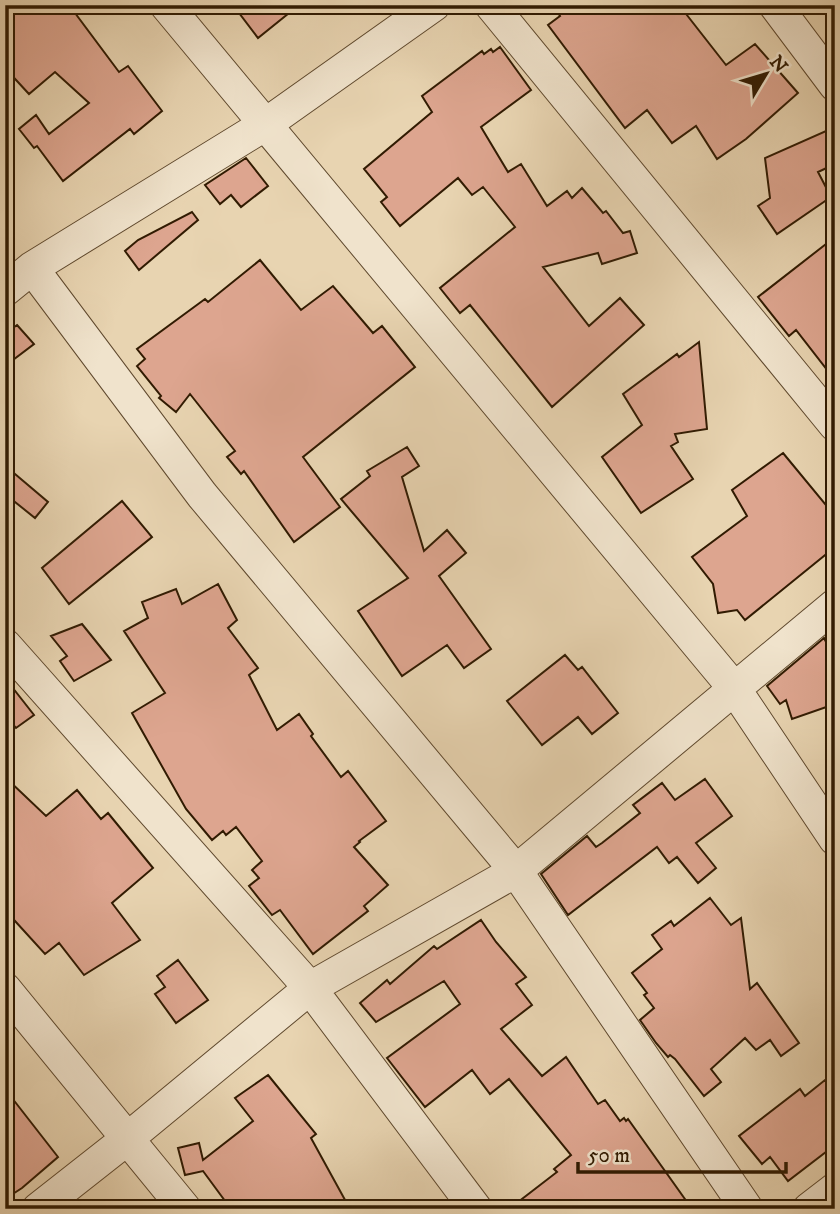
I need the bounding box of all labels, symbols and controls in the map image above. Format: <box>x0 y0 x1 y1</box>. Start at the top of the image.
north arrow <box>732 38 802 108</box>
text: N <box>764 51 792 78</box>
scale bar <box>578 1130 786 1174</box>
text: 50 m <box>588 1143 630 1169</box>

